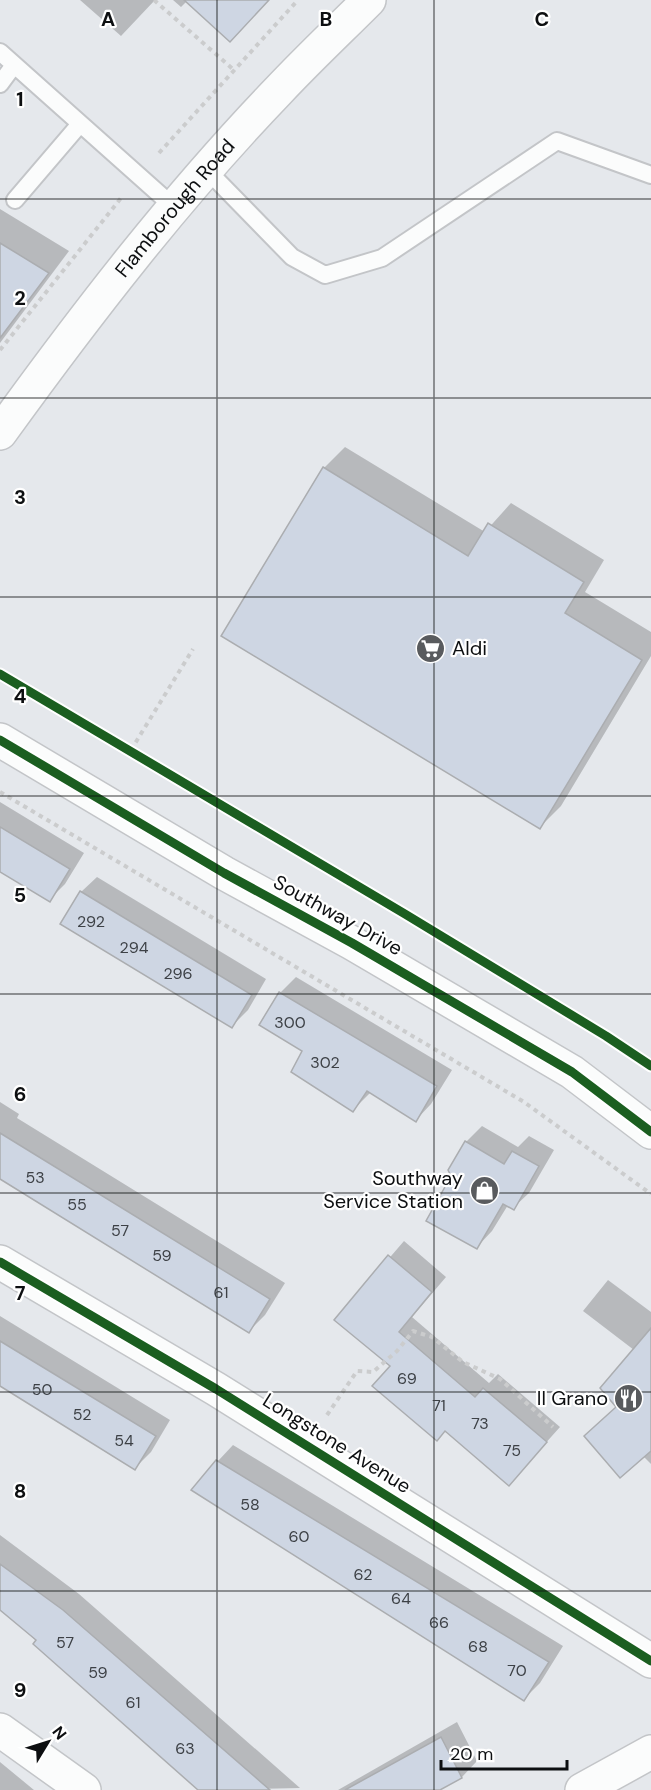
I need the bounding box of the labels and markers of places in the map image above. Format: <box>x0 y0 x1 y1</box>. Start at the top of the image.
supermarket icon: Aldi <box>415 632 447 664</box>
place label: Aldi <box>452 635 487 661</box>
place label: Southway Service Station <box>323 1165 463 1214</box>
shop icon: Southway Service Station <box>468 1174 500 1206</box>
restaurant icon: Il Grano <box>613 1382 645 1414</box>
place label: Il Grano <box>537 1385 608 1411</box>

